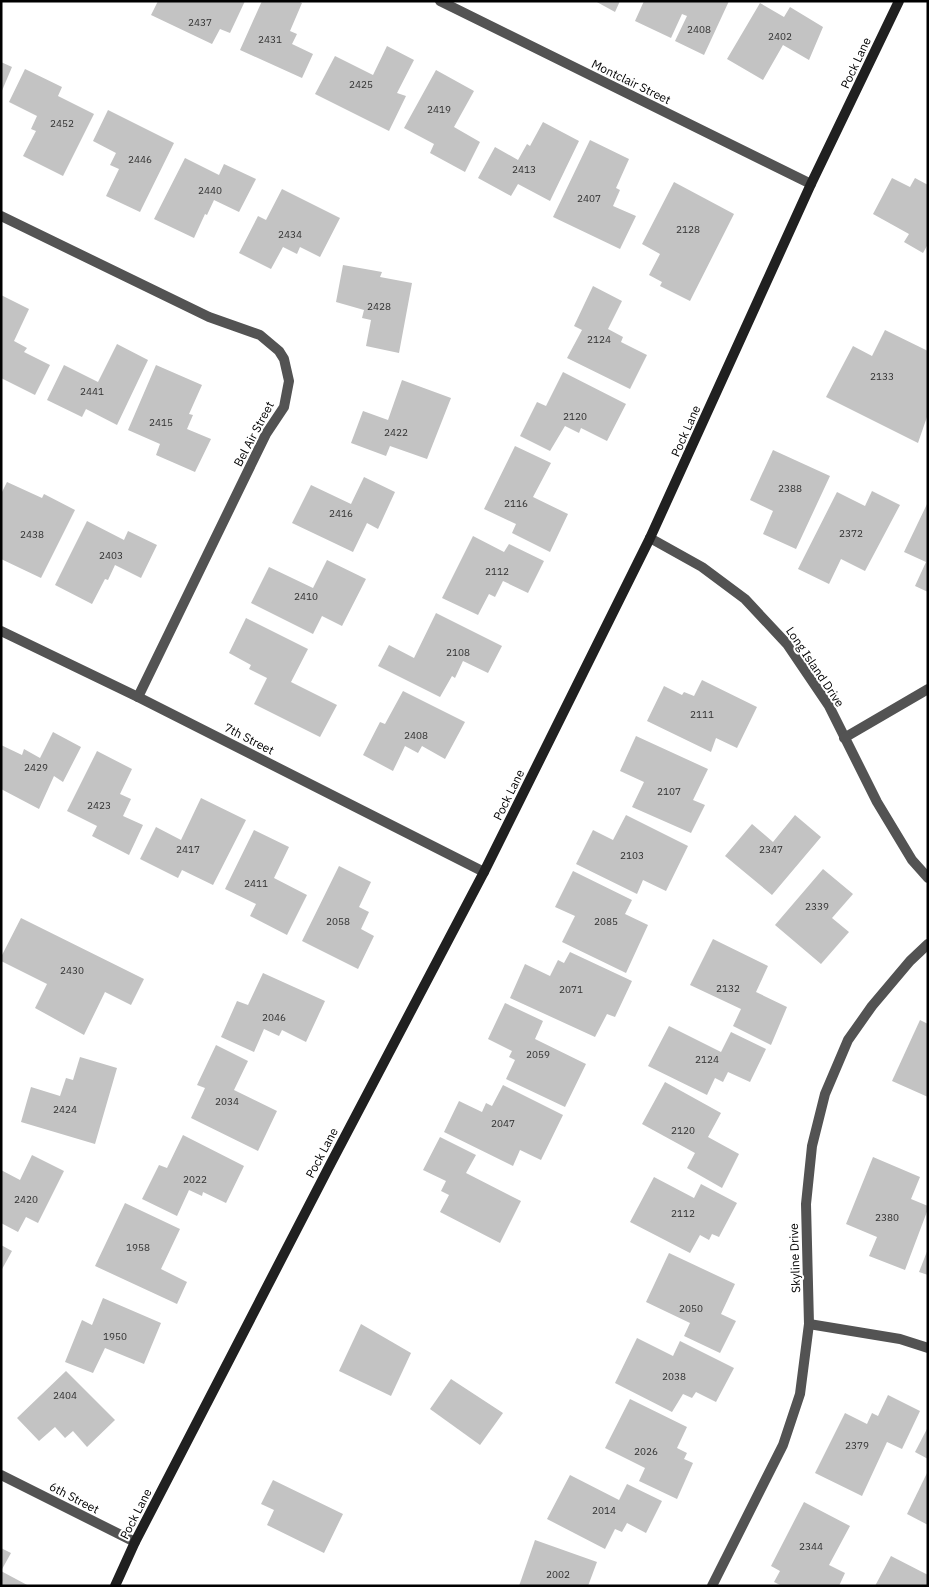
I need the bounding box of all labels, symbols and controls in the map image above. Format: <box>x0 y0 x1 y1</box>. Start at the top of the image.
house number: 2437 <box>188 16 212 29</box>
house number: 2408 <box>687 23 711 36</box>
house number: 2402 <box>768 30 792 43</box>
house number: 2431 <box>258 33 282 46</box>
street label: Pock Lane <box>837 34 874 91</box>
street label: Montclair Street <box>589 56 673 107</box>
house number: 2425 <box>349 78 373 91</box>
house number: 2419 <box>427 103 451 116</box>
house number: 2452 <box>50 117 74 130</box>
house number: 2446 <box>128 153 152 166</box>
house number: 2413 <box>512 163 536 176</box>
house number: 2440 <box>198 184 222 197</box>
house number: 2407 <box>577 192 601 205</box>
house number: 2128 <box>676 223 700 236</box>
house number: 2434 <box>278 228 302 241</box>
house number: 2428 <box>367 300 391 313</box>
house number: 2124 <box>587 333 611 346</box>
house number: 2133 <box>870 370 894 383</box>
house number: 2441 <box>80 385 104 398</box>
street label: Bel Air Street <box>230 399 277 469</box>
street label: Pock Lane <box>668 402 704 459</box>
house number: 2120 <box>563 410 587 423</box>
house number: 2415 <box>149 416 173 429</box>
house number: 2422 <box>384 426 408 439</box>
house number: 2388 <box>778 482 802 495</box>
house number: 2116 <box>504 497 528 510</box>
house number: 2416 <box>329 507 353 520</box>
house number: 2372 <box>839 527 863 540</box>
house number: 2438 <box>20 528 44 541</box>
house number: 2403 <box>99 549 123 562</box>
house number: 2112 <box>485 565 509 578</box>
house number: 2410 <box>294 590 318 603</box>
street label: Long Island Drive <box>783 624 848 710</box>
house number: 2108 <box>446 646 470 659</box>
house number: 2111 <box>690 708 714 721</box>
street label: 7th Street <box>222 720 277 757</box>
house number: 2408 <box>404 729 428 742</box>
house number: 2429 <box>24 761 48 774</box>
street label: Pock Lane <box>490 767 527 823</box>
house number: 2107 <box>657 785 681 798</box>
house number: 2423 <box>87 799 111 812</box>
house number: 2417 <box>176 843 200 856</box>
house number: 2347 <box>759 843 783 856</box>
house number: 2103 <box>620 849 644 862</box>
house number: 2411 <box>244 877 268 890</box>
house number: 2339 <box>805 900 829 913</box>
house number: 2058 <box>326 915 350 928</box>
house number: 2085 <box>594 915 618 928</box>
house number: 2430 <box>60 964 84 977</box>
house number: 2132 <box>716 982 740 995</box>
house number: 2071 <box>559 983 583 996</box>
house number: 2046 <box>262 1011 286 1024</box>
house number: 2059 <box>526 1048 550 1061</box>
house number: 2124 <box>695 1053 719 1066</box>
house number: 2034 <box>215 1095 239 1108</box>
house number: 2424 <box>53 1103 77 1116</box>
house number: 2047 <box>491 1117 515 1130</box>
house number: 2120 <box>671 1124 695 1137</box>
street label: Pock Lane <box>302 1125 341 1180</box>
house number: 2022 <box>183 1173 207 1186</box>
house number: 2420 <box>14 1193 38 1206</box>
house number: 2112 <box>671 1207 695 1220</box>
house number: 2380 <box>875 1211 899 1224</box>
street label: Skyline Drive <box>786 1223 803 1293</box>
house number: 1958 <box>126 1241 150 1254</box>
house number: 2050 <box>679 1302 703 1315</box>
house number: 1950 <box>103 1330 127 1343</box>
house number: 2038 <box>662 1370 686 1383</box>
house number: 2404 <box>53 1389 77 1402</box>
house number: 2379 <box>845 1439 869 1452</box>
house number: 2026 <box>634 1445 658 1458</box>
street label: 6th Street <box>47 1479 102 1516</box>
street label: Pock Lane <box>116 1486 155 1542</box>
house number: 2014 <box>592 1504 616 1517</box>
house number: 2344 <box>799 1540 823 1553</box>
house number: 2002 <box>546 1568 570 1581</box>

